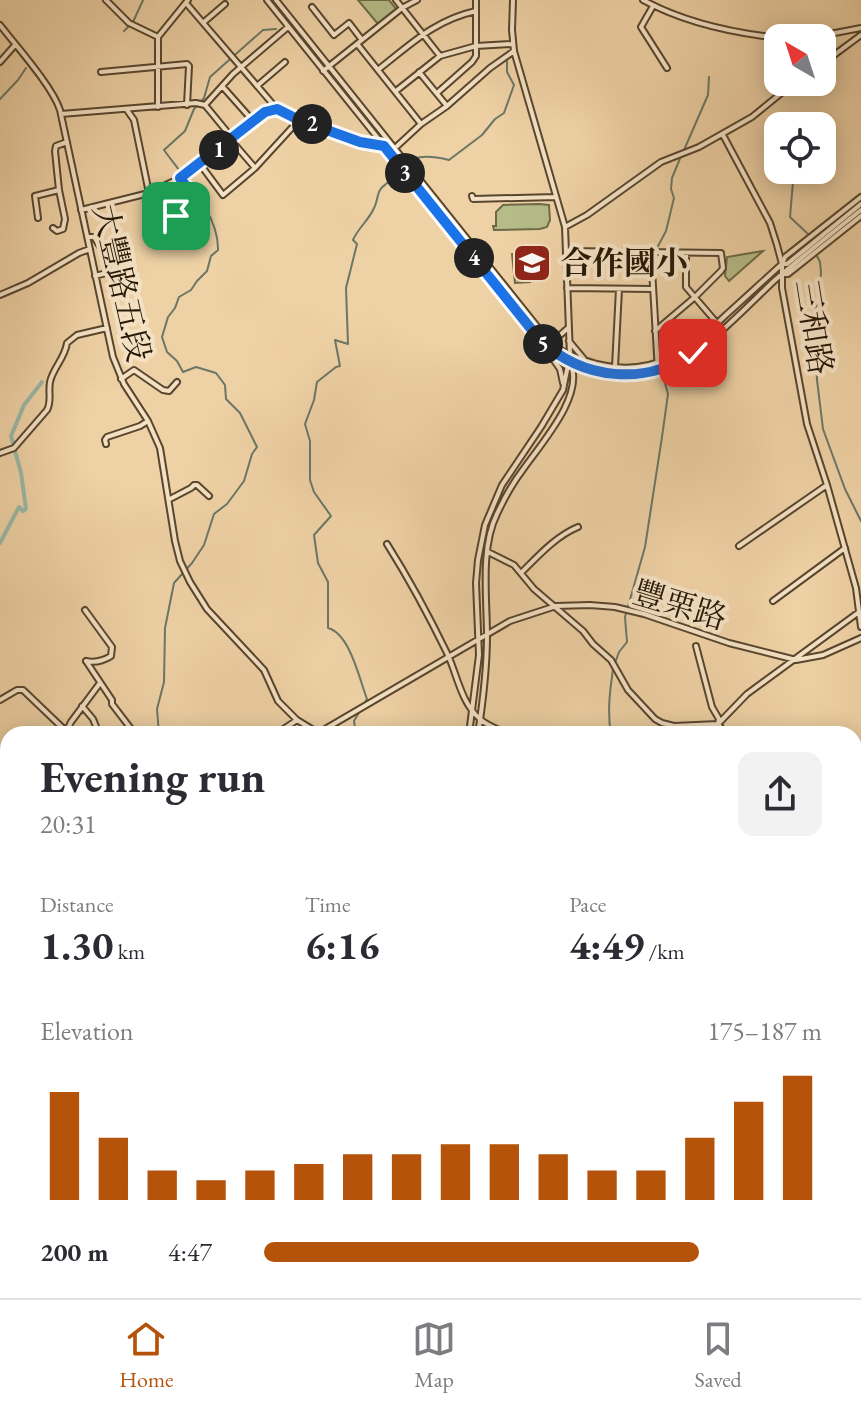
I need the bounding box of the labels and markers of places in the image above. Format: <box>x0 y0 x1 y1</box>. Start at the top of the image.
pin: 2 <box>292 104 332 144</box>
pin: 1 <box>199 130 239 170</box>
pin: 3 <box>385 153 425 193</box>
pin <box>142 182 210 250</box>
pin: 4 <box>454 238 494 278</box>
school or university icon: 合作國小 <box>511 242 553 284</box>
place label: 合作國小 <box>560 242 688 284</box>
pin <box>659 319 727 387</box>
pin: 5 <box>523 324 563 364</box>

